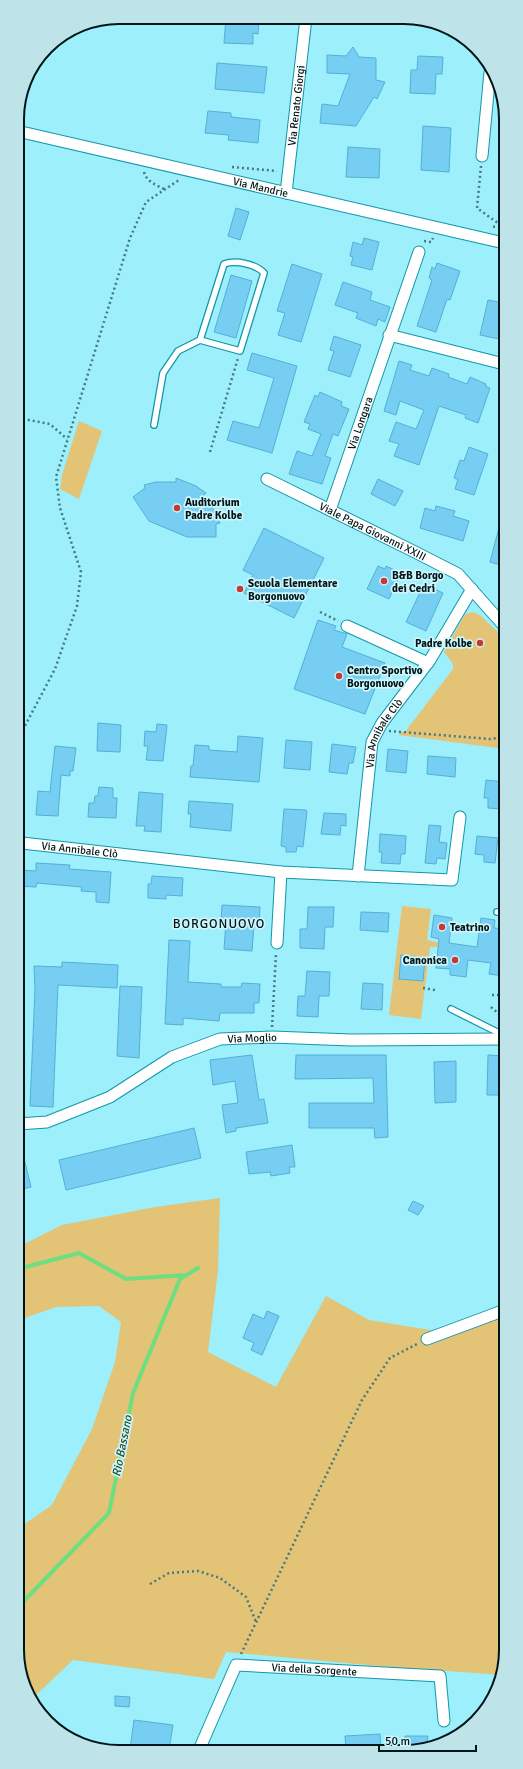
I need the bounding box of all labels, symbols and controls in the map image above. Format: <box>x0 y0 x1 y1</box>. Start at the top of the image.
street label: Via Renato Giorgi <box>285 65 308 147</box>
street label: Via Mandrie <box>232 175 289 200</box>
street label: Via Longara <box>345 394 376 452</box>
place label: Auditorium Padre Kolbe <box>185 496 243 522</box>
street label: Viale Papa Giovanni XXIII <box>317 500 428 564</box>
marker: Auditorium Padre Kolbe <box>172 503 182 513</box>
place label: B&B Borgo dei Cedri <box>392 569 444 595</box>
marker: B&B Borgo dei Cedri <box>379 576 389 586</box>
place label: Scuola Elementare Borgonuovo <box>248 577 338 603</box>
marker: Scuola Elementare Borgonuovo <box>235 584 245 594</box>
place label: Padre Kolbe <box>415 637 473 650</box>
marker: Padre Kolbe <box>475 638 485 648</box>
place label: Centro Sportivo Borgonuovo <box>347 664 423 690</box>
marker: Centro Sportivo Borgonuovo <box>334 671 344 681</box>
street label: Via Annibale Clò <box>363 696 405 769</box>
street label: Via Annibale Clò <box>41 839 119 861</box>
district label: BORGONUOVO <box>173 916 265 932</box>
place label: Teatrino <box>450 921 490 934</box>
marker: Teatrino <box>437 922 447 932</box>
place label: Canonica <box>403 954 447 967</box>
marker: Canonica <box>450 955 460 965</box>
street label: Via Moglio <box>227 1031 277 1046</box>
water label: Rio Bassano <box>109 1413 136 1478</box>
street label: Via della Sorgente <box>271 1661 357 1679</box>
scale bar <box>379 1727 476 1753</box>
text: 50 m <box>385 1734 410 1749</box>

